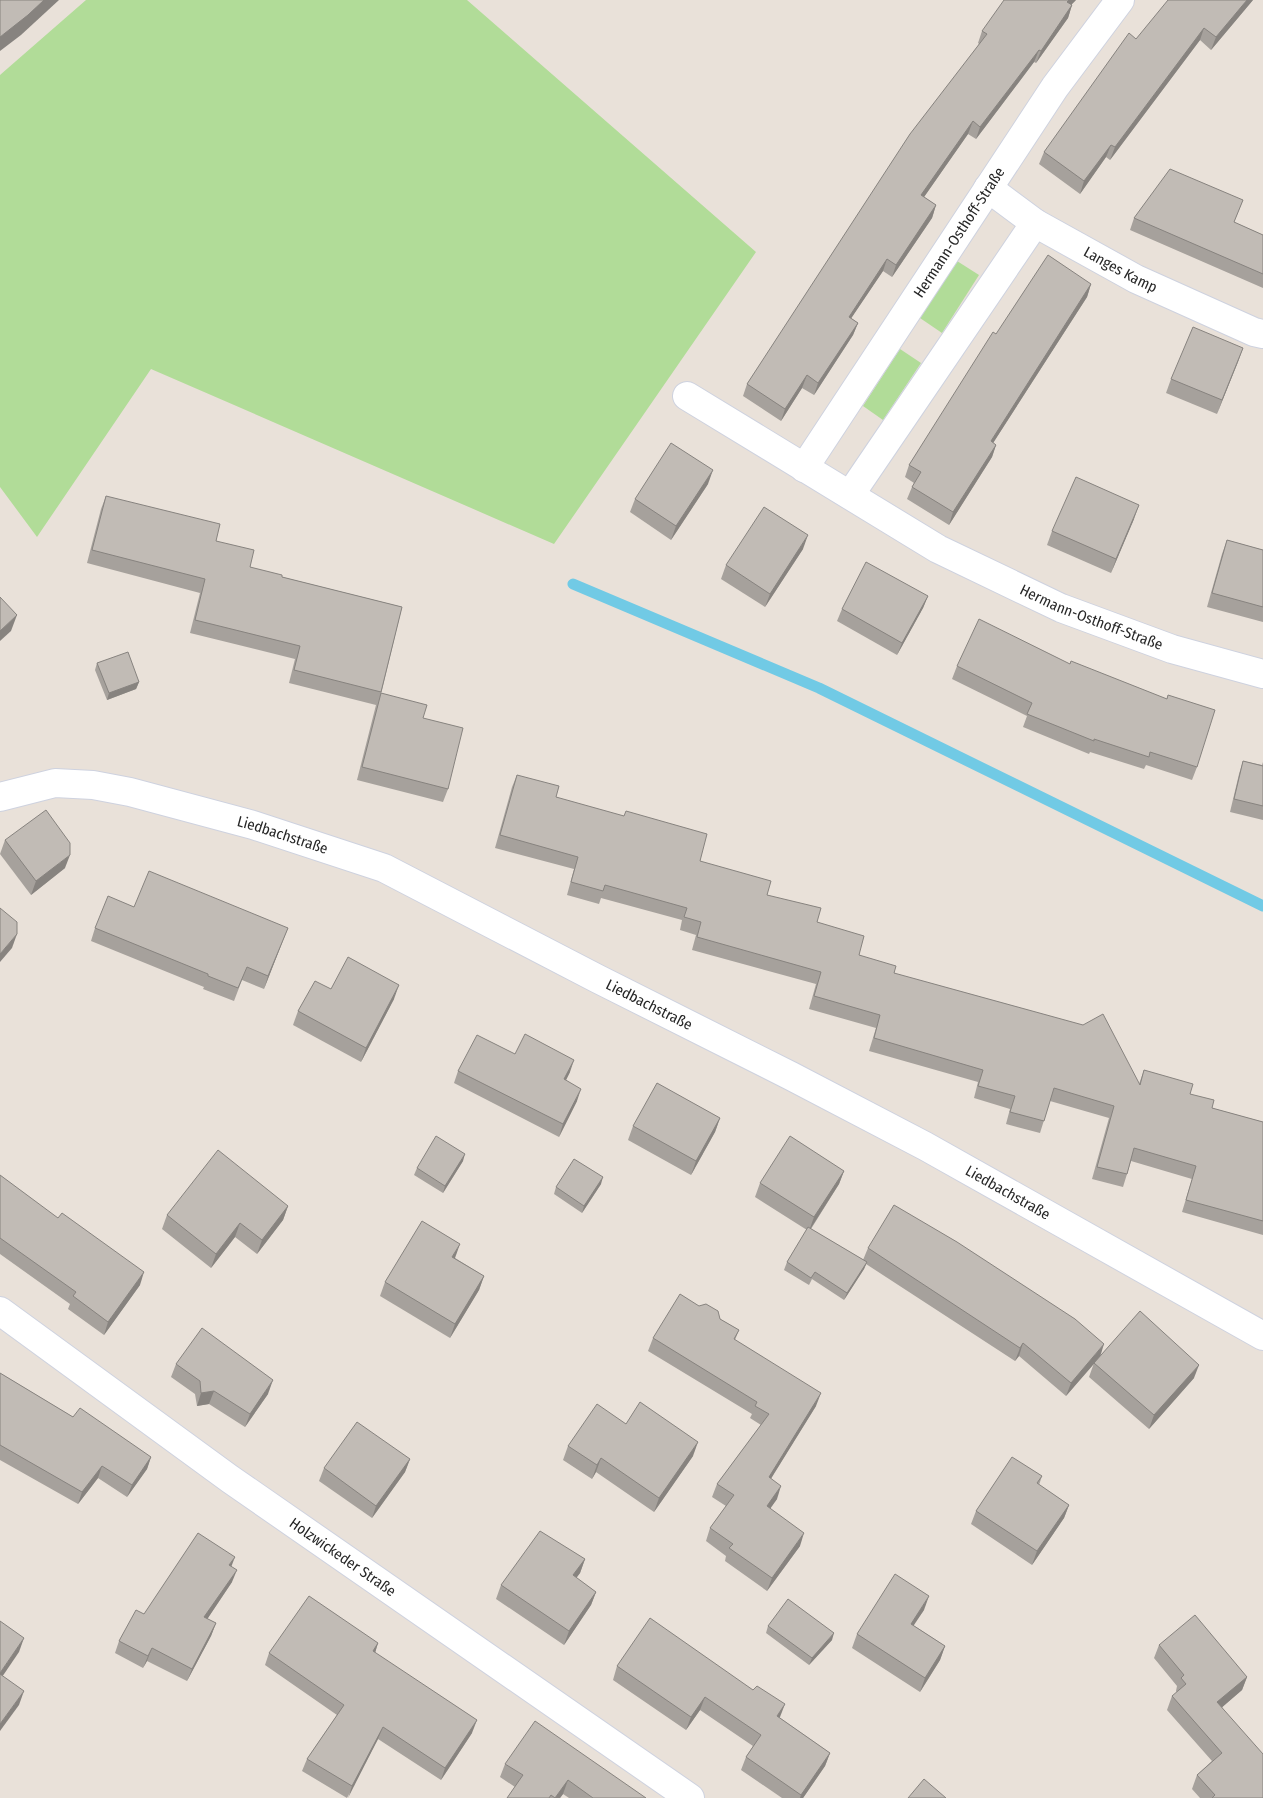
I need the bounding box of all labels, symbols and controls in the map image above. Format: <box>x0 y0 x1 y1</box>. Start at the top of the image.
street label: Hermann-Osthoff-Straße <box>910 164 1009 301</box>
street label: Langes Kamp <box>1081 243 1160 296</box>
street label: Hermann-Osthoff-Straße <box>1017 581 1165 654</box>
street label: Liedbachstraße <box>235 812 330 858</box>
street label: Liedbachstraße <box>603 975 695 1034</box>
street label: Liedbachstraße <box>962 1162 1053 1224</box>
street label: Holzwickeder Straße <box>286 1514 399 1600</box>

